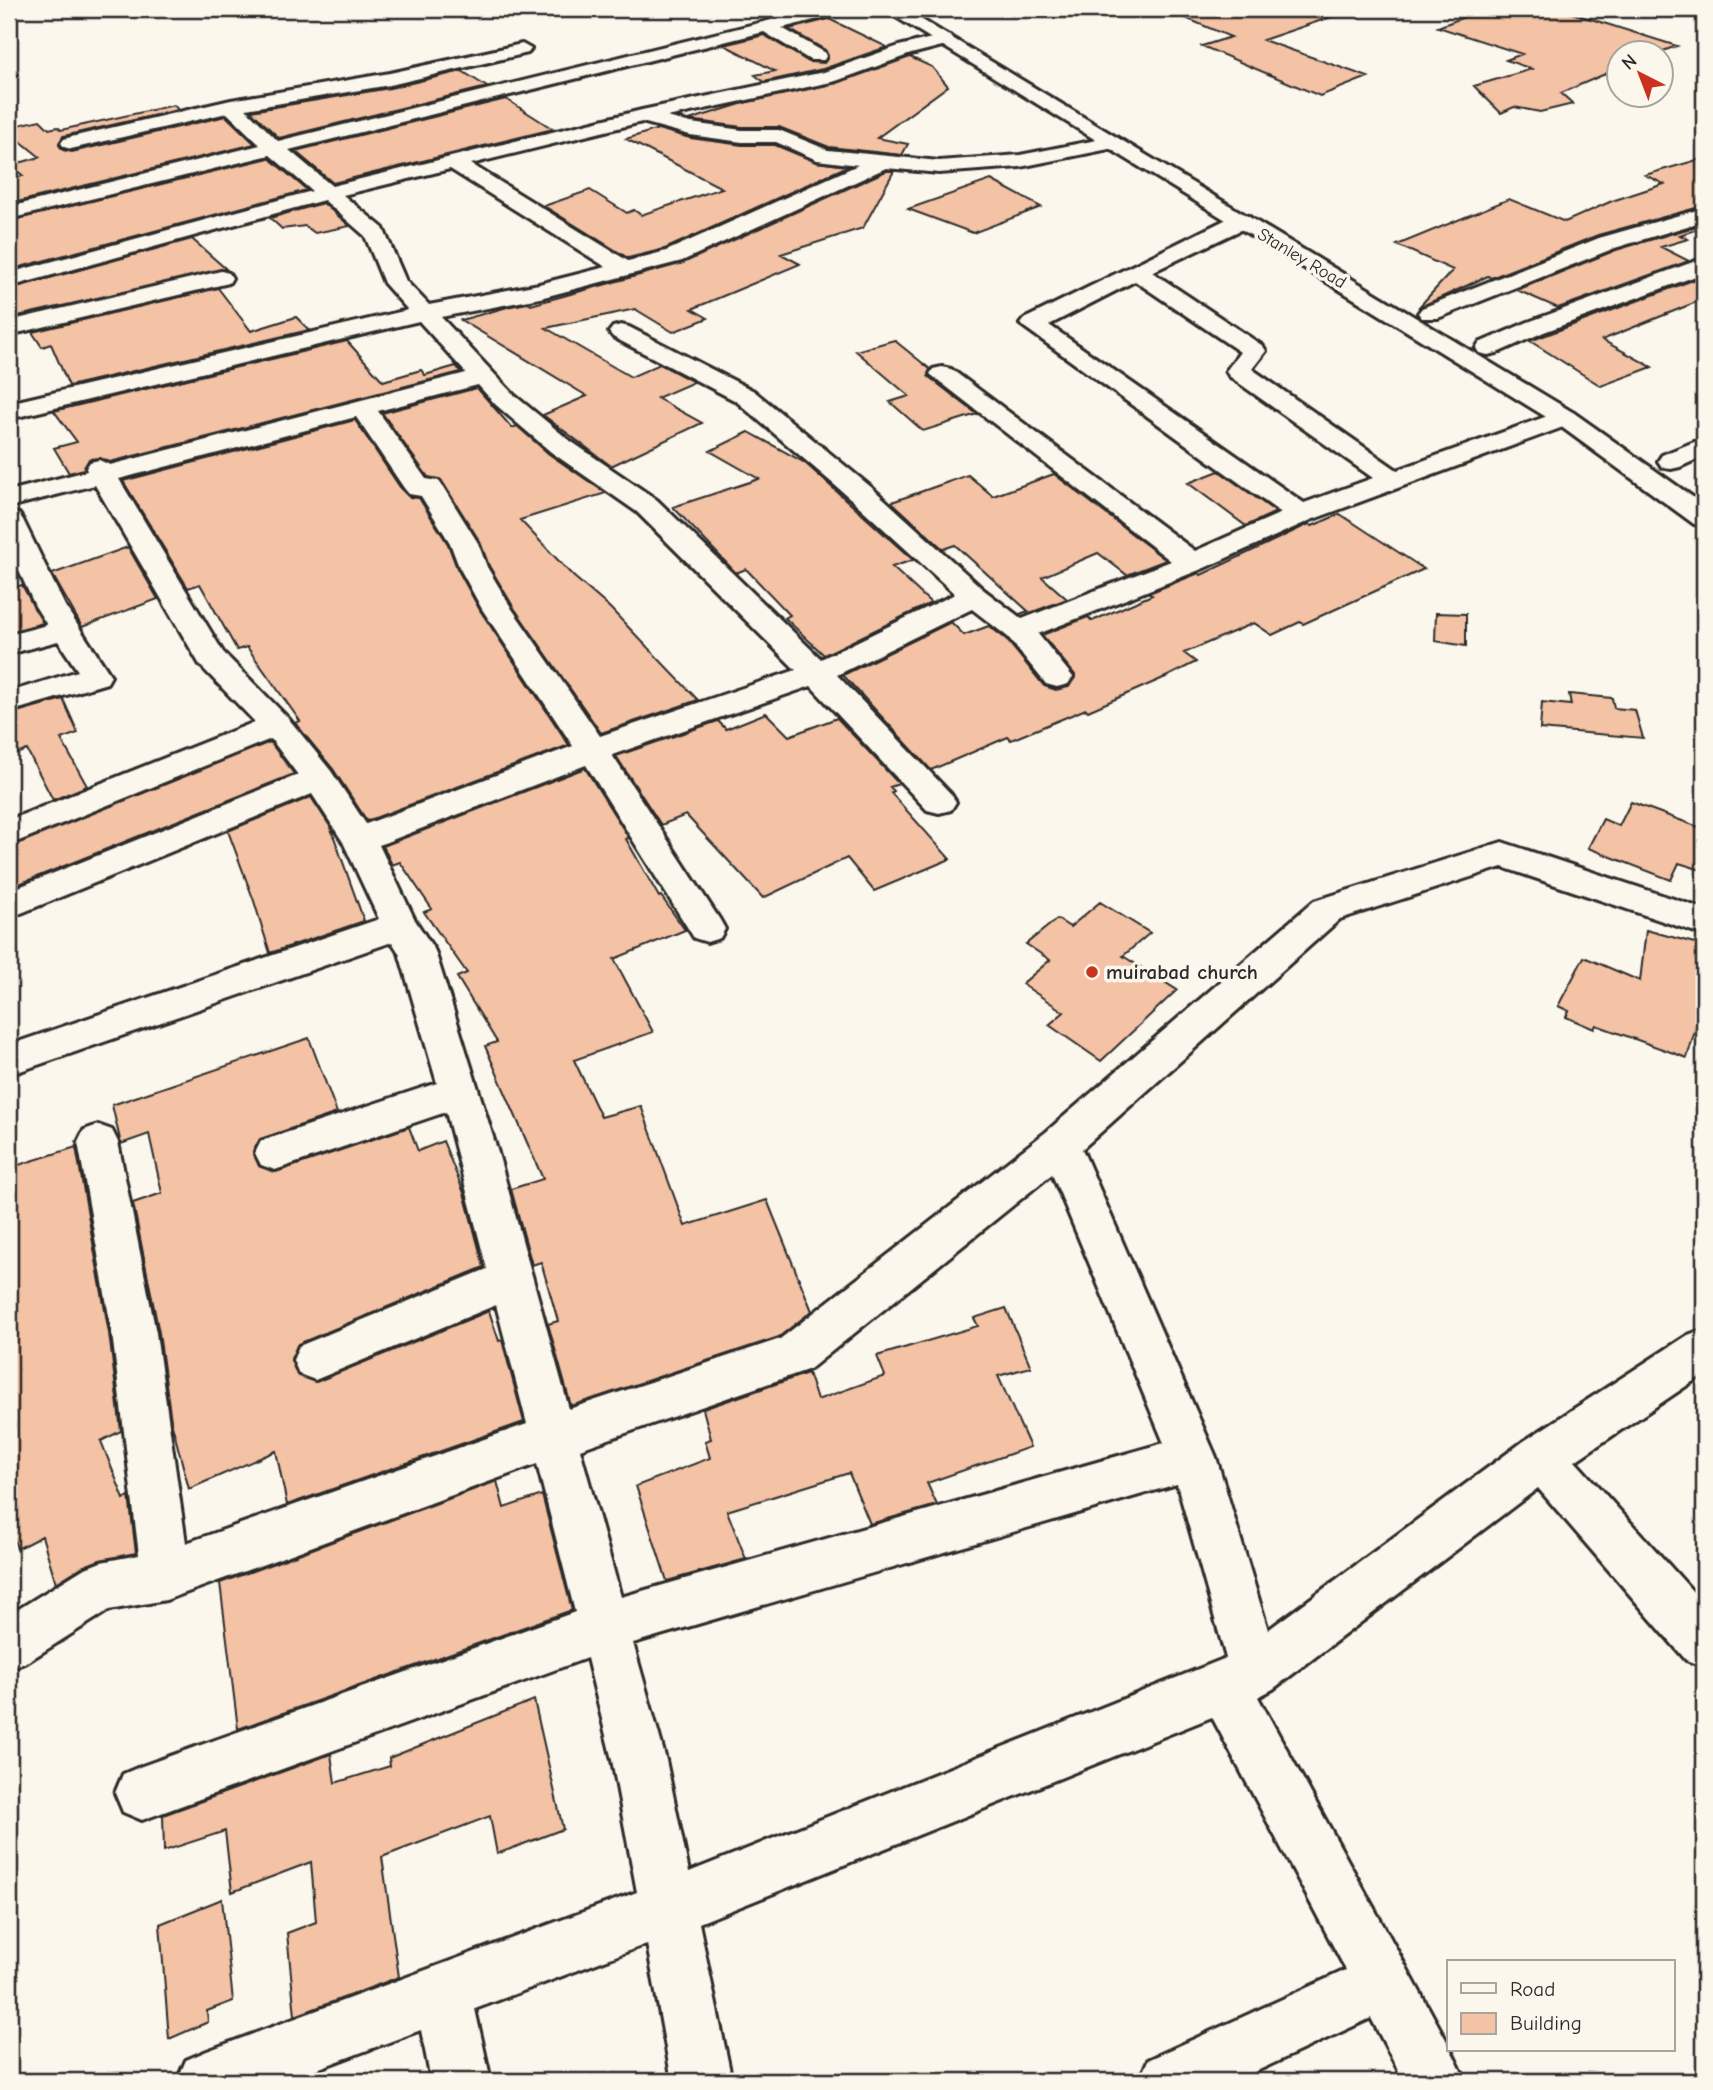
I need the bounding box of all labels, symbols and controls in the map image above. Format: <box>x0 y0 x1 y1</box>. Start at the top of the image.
north arrow <box>1604 38 1674 108</box>
text: N <box>1617 50 1641 74</box>
street label: Stanley Road <box>1254 224 1350 293</box>
place label: muirabad church <box>1106 960 1258 984</box>
marker: muirabad church <box>1084 964 1100 980</box>
legend <box>1447 1960 1674 2052</box>
text: Road <box>1510 1977 1555 2001</box>
text: Building <box>1510 2011 1582 2035</box>

